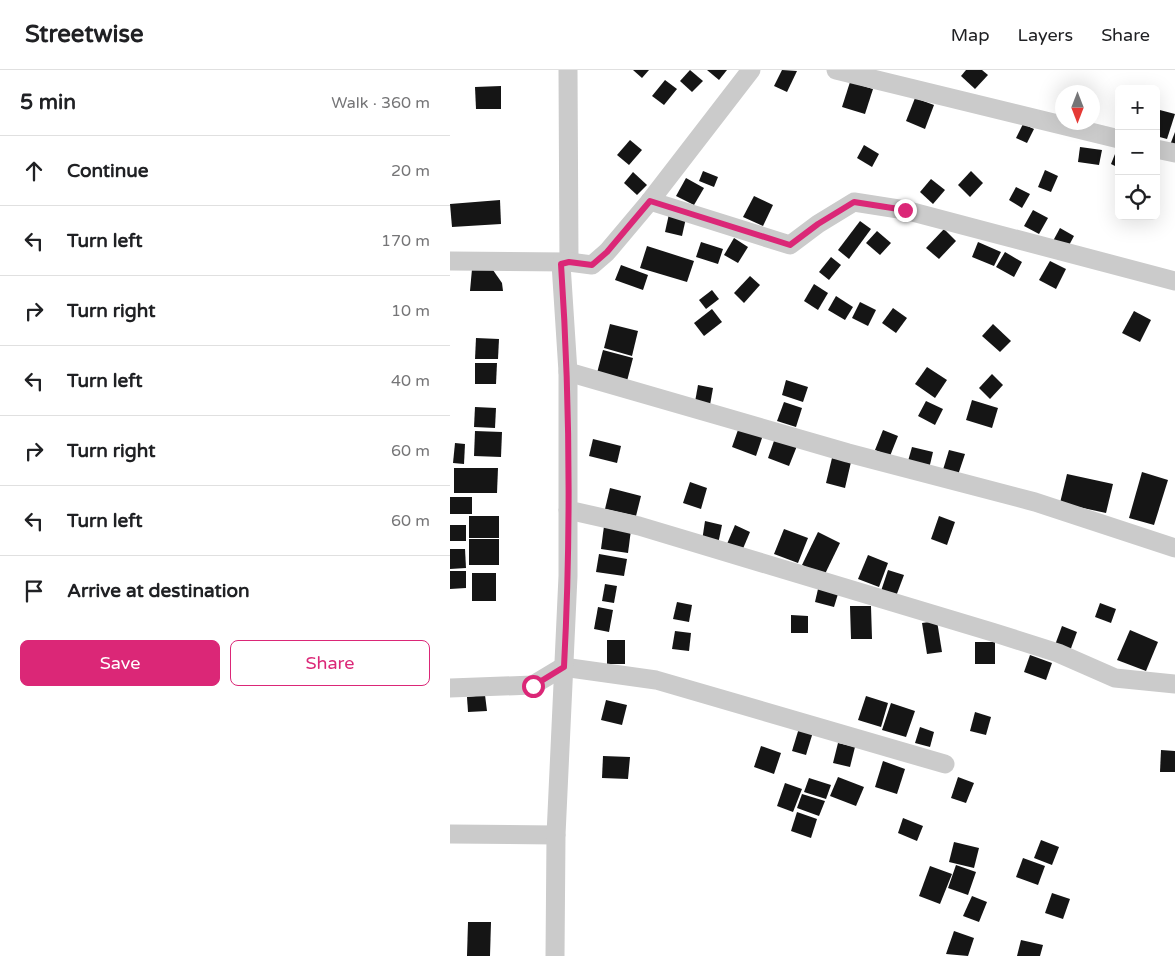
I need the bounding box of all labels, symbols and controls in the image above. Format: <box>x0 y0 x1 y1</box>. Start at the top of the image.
text: Streetwise <box>25 20 144 49</box>
text: Map <box>951 24 990 46</box>
text: Layers <box>1018 24 1073 46</box>
text: Share <box>1101 24 1150 46</box>
north arrow <box>1055 85 1100 130</box>
map controls <box>1115 85 1160 220</box>
button: + <box>1115 85 1160 130</box>
text: 5 min <box>20 90 76 115</box>
text: Walk · 360 m <box>331 93 430 113</box>
button: − <box>1115 130 1160 175</box>
icon: ahead <box>20 157 48 185</box>
text: Continue <box>67 160 149 182</box>
text: 20 m <box>391 161 430 181</box>
button: locate <box>1115 175 1160 220</box>
route end <box>894 199 917 222</box>
icon: left <box>20 227 48 255</box>
text: Turn left <box>67 230 143 252</box>
text: 170 m <box>381 231 430 251</box>
icon: right <box>20 297 48 325</box>
text: Turn right <box>67 300 155 322</box>
text: 10 m <box>391 301 430 321</box>
icon: left <box>20 367 48 395</box>
text: Turn left <box>67 370 143 392</box>
text: 40 m <box>391 371 430 391</box>
icon: right <box>20 437 48 465</box>
text: Turn right <box>67 440 155 462</box>
text: 60 m <box>391 441 430 461</box>
icon: left <box>20 507 48 535</box>
text: Turn left <box>67 510 143 532</box>
text: 60 m <box>391 511 430 531</box>
icon: arrive <box>20 577 48 605</box>
text: Arrive at destination <box>67 580 250 602</box>
button: Save <box>20 640 220 686</box>
button: Share <box>230 640 430 686</box>
route start <box>522 675 545 698</box>

